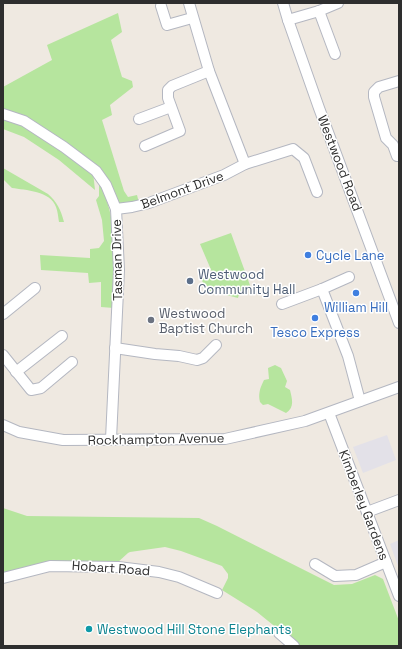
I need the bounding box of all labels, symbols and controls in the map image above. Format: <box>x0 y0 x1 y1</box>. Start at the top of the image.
street label: Westwood Road <box>314 113 366 213</box>
street label: Belmont Drive <box>138 167 226 213</box>
street label: Tasman Drive <box>108 219 126 301</box>
place label: Cycle Lane <box>316 247 385 264</box>
marker: Cycle Lane <box>303 250 313 260</box>
place label: Westwood Community Hall <box>198 266 295 298</box>
marker: Westwood Community Hall <box>185 276 195 286</box>
marker: William Hill <box>351 288 361 298</box>
place label: William Hill <box>324 299 388 316</box>
place label: Westwood Baptist Church <box>159 305 253 337</box>
marker: Tesco Express <box>310 313 320 323</box>
marker: Westwood Baptist Church <box>146 315 156 325</box>
place label: Tesco Express <box>270 324 360 341</box>
street label: Rockhampton Avenue <box>88 429 224 449</box>
street label: Kimberley Gardens <box>335 447 393 563</box>
street label: Hobart Road <box>71 557 151 579</box>
place label: Westwood Hill Stone Elephants <box>97 621 292 638</box>
marker: Westwood Hill Stone Elephants <box>84 624 94 634</box>

